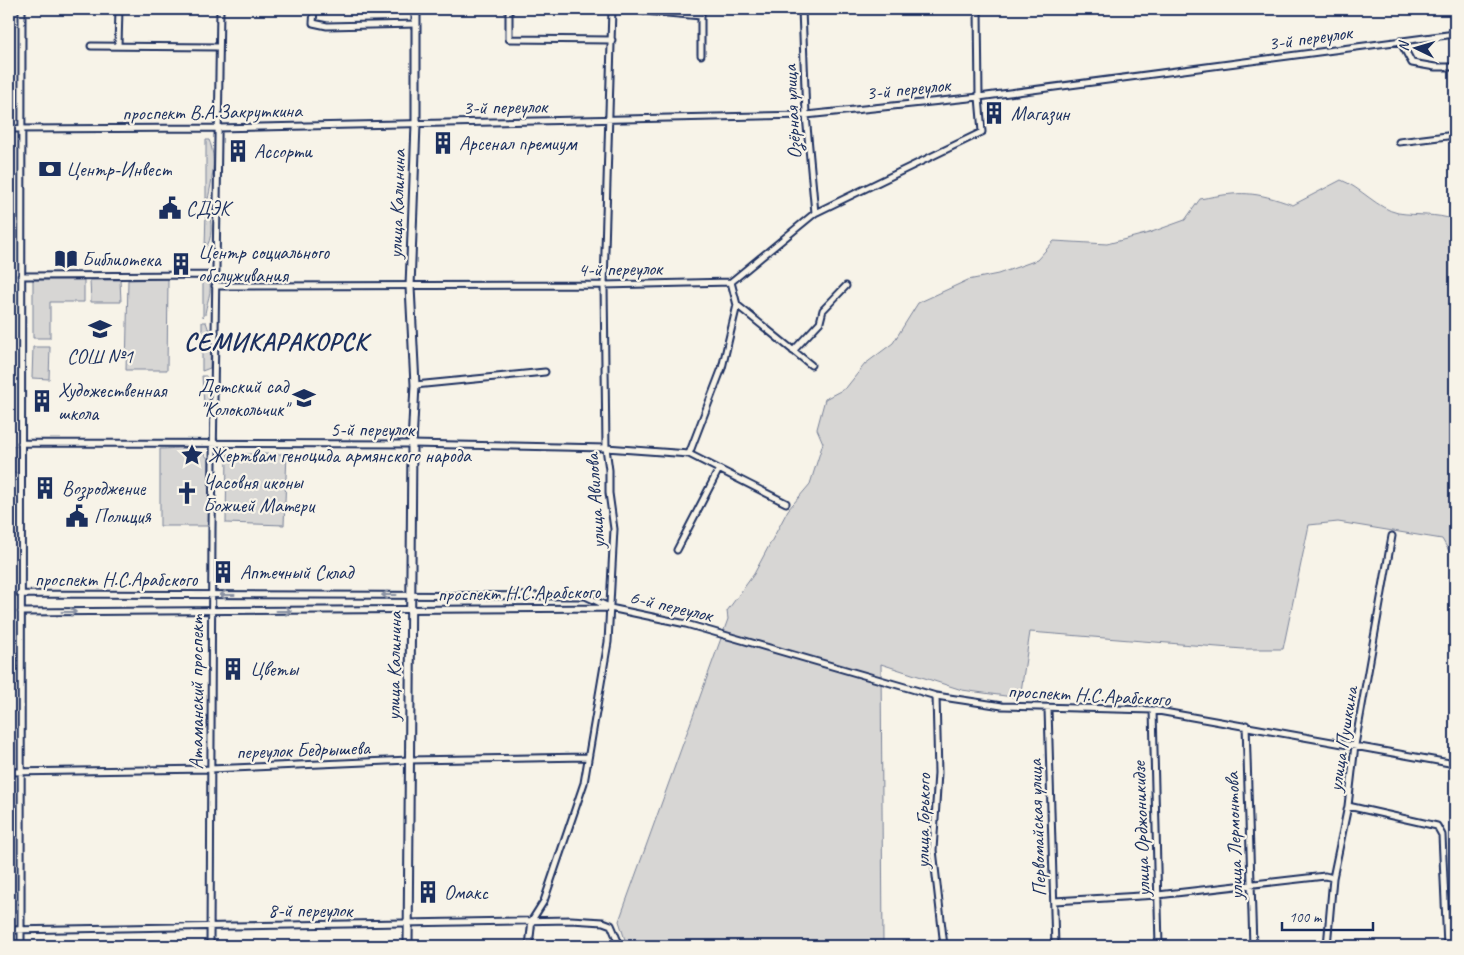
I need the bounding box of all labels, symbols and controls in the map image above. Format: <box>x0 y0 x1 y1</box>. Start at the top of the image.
street label: 3-й переулок <box>1267 20 1355 56</box>
north arrow <box>1392 22 1442 72</box>
text: N <box>1395 40 1413 52</box>
street label: Озёрная улица <box>777 62 808 160</box>
street label: 3-й переулок <box>865 72 953 106</box>
street label: 3-й переулок <box>463 94 549 120</box>
street label: проспект В.А.Закруткина <box>122 98 303 126</box>
building icon: Магазин <box>981 100 1007 126</box>
place label: Магазин <box>1011 101 1071 126</box>
building icon: Арсенал премиум <box>430 130 456 156</box>
place label: Арсенал премиум <box>459 131 578 156</box>
building icon: Ассорти <box>225 138 251 164</box>
place label: Ассорти <box>254 139 313 164</box>
street label: улица Калинина <box>383 148 411 260</box>
bank icon: Центр-Инвест <box>37 156 63 182</box>
place label: Центр-Инвест <box>66 157 173 182</box>
public building icon: СДЭК <box>157 195 183 221</box>
place label: СДЭК <box>186 196 234 221</box>
place label: Центр социального обслуживания <box>198 240 330 288</box>
library icon: Библиотека <box>53 246 79 272</box>
place label: Библиотека <box>82 247 163 272</box>
building icon: Центр социального обслуживания <box>168 251 194 277</box>
street label: 4-й переулок <box>578 256 664 282</box>
school or university icon: СОШ №1 <box>87 316 113 342</box>
district label: СЕМИКАРАКОРСК <box>184 326 372 358</box>
place label: СОШ №1 <box>67 344 134 369</box>
place label: Детский сад "Колокольчик" <box>198 374 292 422</box>
place label: Художественная школа <box>58 378 169 426</box>
school or university icon: Детский сад "Колокольчик" <box>291 385 317 411</box>
building icon: Художественная школа <box>29 388 55 414</box>
street label: 5-й переулок <box>330 417 416 442</box>
place icon: Жертвам геноцида армянского народа <box>179 442 205 468</box>
place label: Жертвам геноцида армянского народа <box>208 443 472 468</box>
street label: улица Авилова <box>579 451 611 550</box>
place label: Часовня иконы Божией Матери <box>203 470 316 518</box>
building icon: Возроджение <box>32 475 58 501</box>
place label: Возроджение <box>62 476 147 502</box>
church icon: Часовня иконы Божией Матери <box>174 480 200 506</box>
public building icon: Полиция <box>64 503 90 529</box>
place label: Полиция <box>94 504 151 529</box>
building icon: Аптечный Склад <box>210 559 236 585</box>
place label: Аптечный Склад <box>240 560 356 585</box>
street label: проспект Н.С.Арабского <box>35 567 198 592</box>
street label: проспект Н.С.Арабского <box>437 579 601 607</box>
street label: 6-й переулок <box>627 584 716 628</box>
one-way arrow <box>219 590 235 600</box>
one-way arrow <box>381 590 398 600</box>
one-way arrow <box>276 606 292 616</box>
one-way arrow <box>61 607 77 617</box>
street label: улица Калинина <box>381 610 407 722</box>
street label: Атаманский проспект <box>184 614 209 769</box>
building icon: Цветы <box>220 656 246 682</box>
place label: Цветы <box>250 657 300 682</box>
street label: проспект Н.С.Арабского <box>1007 678 1172 712</box>
street label: улица Пушкина <box>1322 683 1364 794</box>
street label: переулок Бедрышева <box>236 735 372 765</box>
street label: Первомайская улица <box>1022 757 1052 897</box>
street label: улица Орджоникидзе <box>1126 760 1156 898</box>
street label: улица Лермонтова <box>1219 771 1249 901</box>
street label: улица Горького <box>910 772 936 870</box>
building icon: Омакс <box>415 879 441 905</box>
place label: Омакс <box>444 880 488 905</box>
street label: 8-й переулок <box>268 898 354 923</box>
scale bar <box>1282 900 1373 932</box>
text: 100 m <box>1289 908 1323 927</box>

